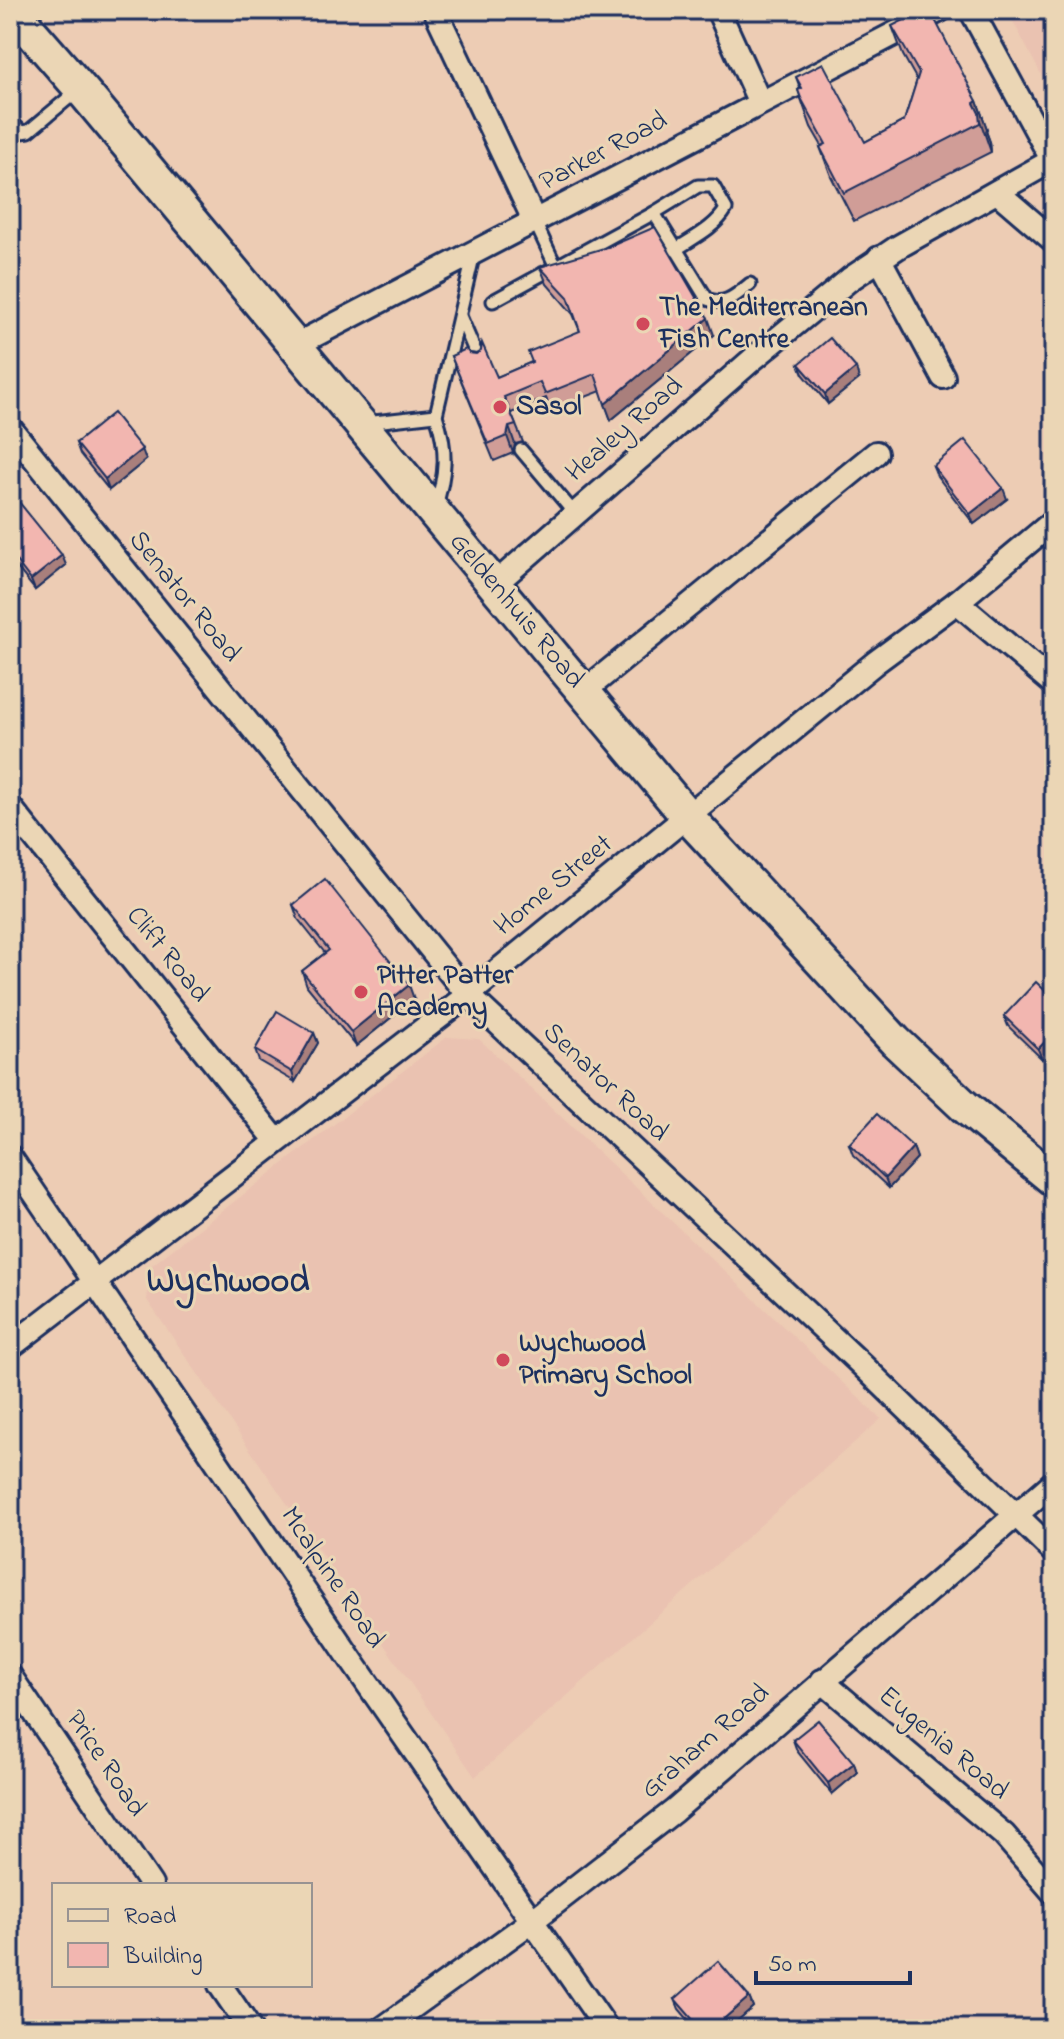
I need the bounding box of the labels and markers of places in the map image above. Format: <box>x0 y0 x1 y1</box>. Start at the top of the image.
place label: The Mediterranean Fish Centre <box>657 288 868 361</box>
marker: The Mediterranean Fish Centre <box>634 315 652 333</box>
place label: Sasol <box>516 387 582 428</box>
marker: Sasol <box>491 398 509 416</box>
place label: Pitter Patter Academy <box>377 956 515 1029</box>
marker: Pitter Patter Academy <box>352 983 370 1001</box>
place label: Wychwood Primary School <box>519 1324 692 1397</box>
marker: Wychwood Primary School <box>494 1351 512 1369</box>

